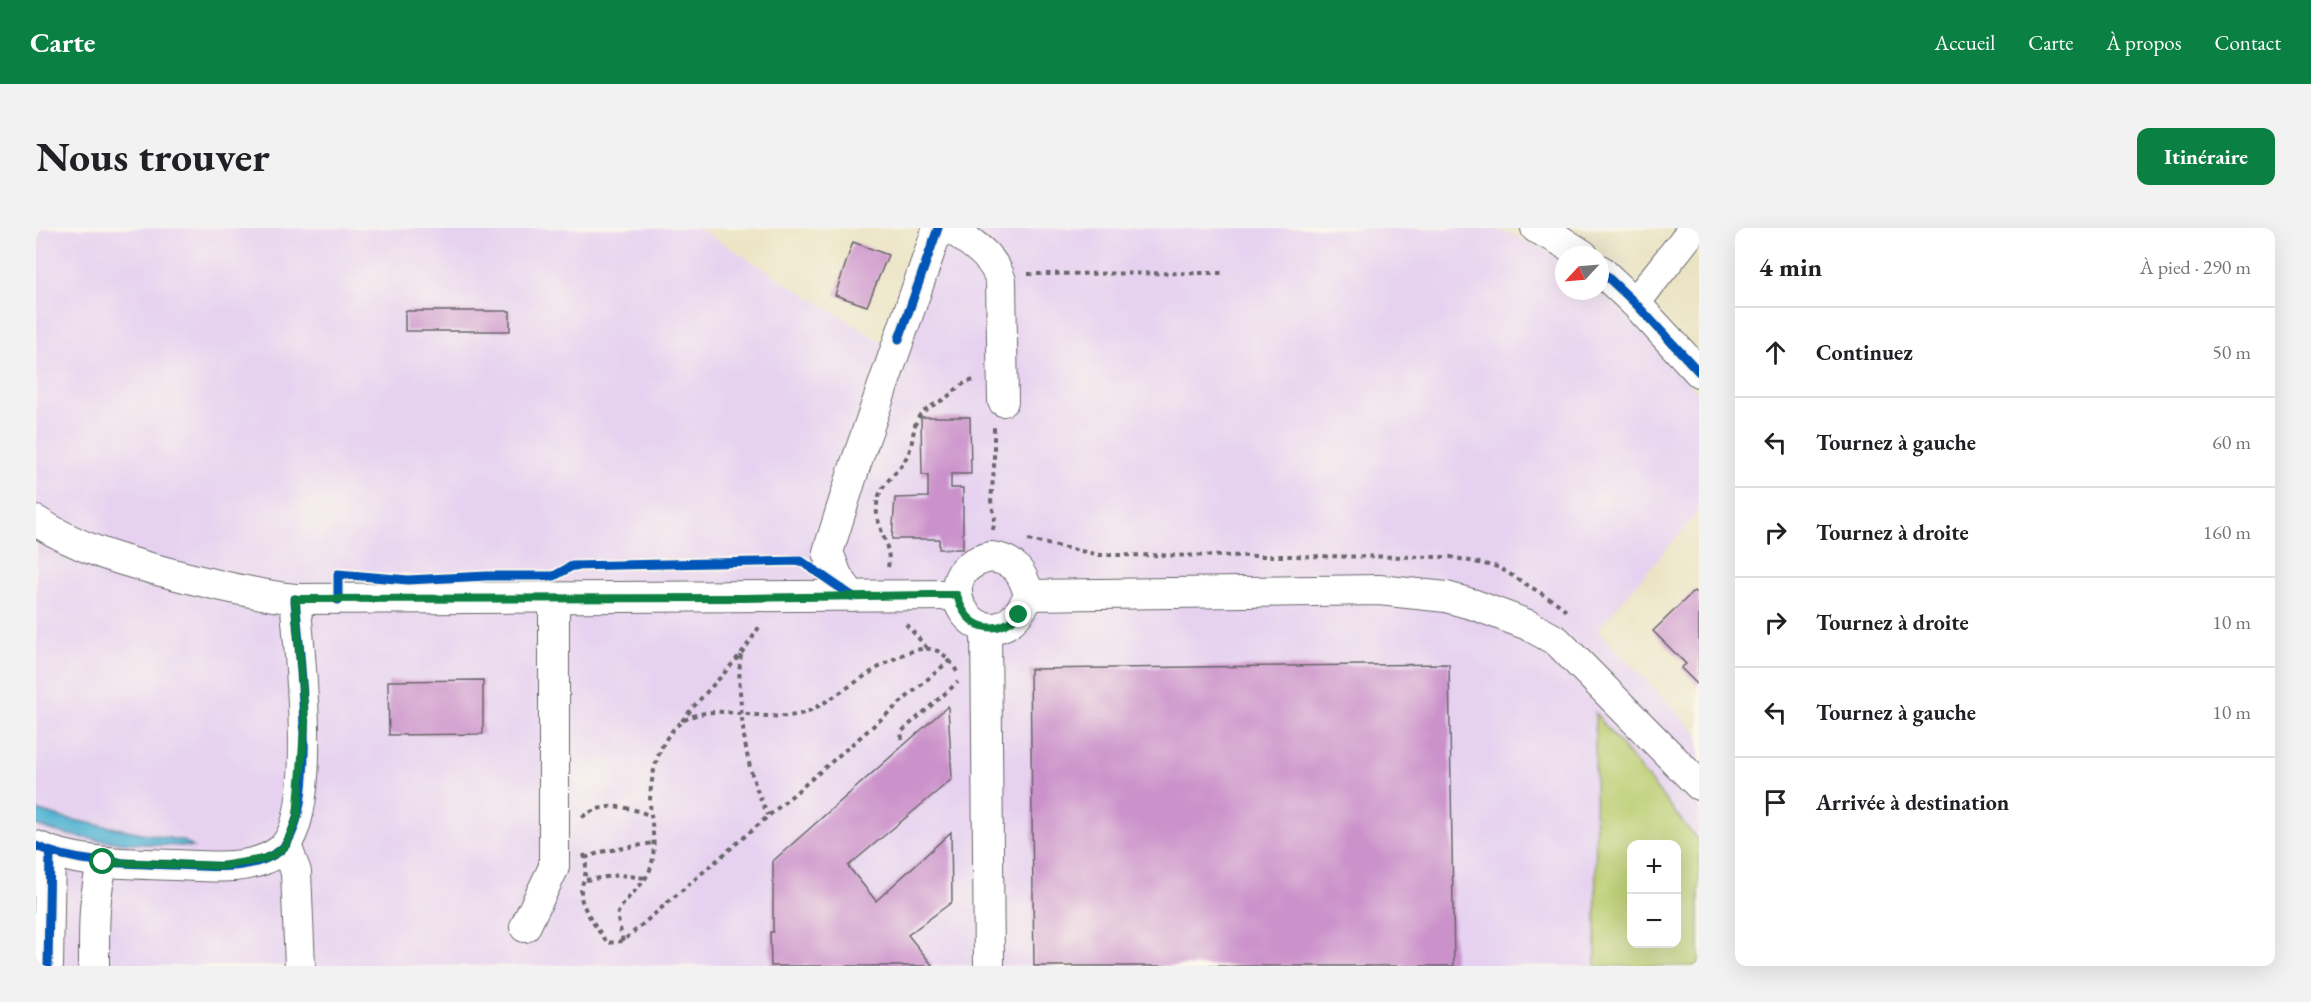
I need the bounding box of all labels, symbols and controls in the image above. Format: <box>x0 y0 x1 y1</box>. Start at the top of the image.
text: Carte <box>30 24 96 60</box>
text: Accueil <box>1935 29 1995 56</box>
text: Carte <box>2028 29 2073 56</box>
text: À propos <box>2106 29 2181 56</box>
text: Contact <box>2214 29 2281 56</box>
button: Itinéraire <box>2137 128 2275 185</box>
text: Nous trouver <box>36 129 270 184</box>
north arrow <box>1555 246 1609 300</box>
text: 4 min <box>1759 250 1822 284</box>
text: À pied · 290 m <box>2140 254 2251 280</box>
icon: ahead <box>1759 336 1792 369</box>
text: Continuez <box>1816 338 1913 367</box>
text: 50 m <box>2212 339 2251 365</box>
icon: left <box>1759 426 1792 459</box>
text: Tournez à gauche <box>1816 428 1976 457</box>
text: 60 m <box>2212 429 2251 455</box>
icon: right <box>1759 516 1792 549</box>
text: Tournez à droite <box>1816 518 1969 547</box>
text: 160 m <box>2203 519 2251 545</box>
route end <box>1005 601 1031 627</box>
icon: right <box>1759 606 1792 639</box>
text: Tournez à droite <box>1816 608 1969 637</box>
text: 10 m <box>2212 609 2251 635</box>
icon: left <box>1759 696 1792 729</box>
text: Tournez à gauche <box>1816 698 1976 727</box>
text: 10 m <box>2212 699 2251 725</box>
icon: arrive <box>1759 786 1792 819</box>
text: Arrivée à destination <box>1816 788 2009 817</box>
map controls <box>1627 840 1681 948</box>
button: + <box>1627 840 1681 894</box>
route start <box>89 848 115 874</box>
button: − <box>1627 894 1681 948</box>

